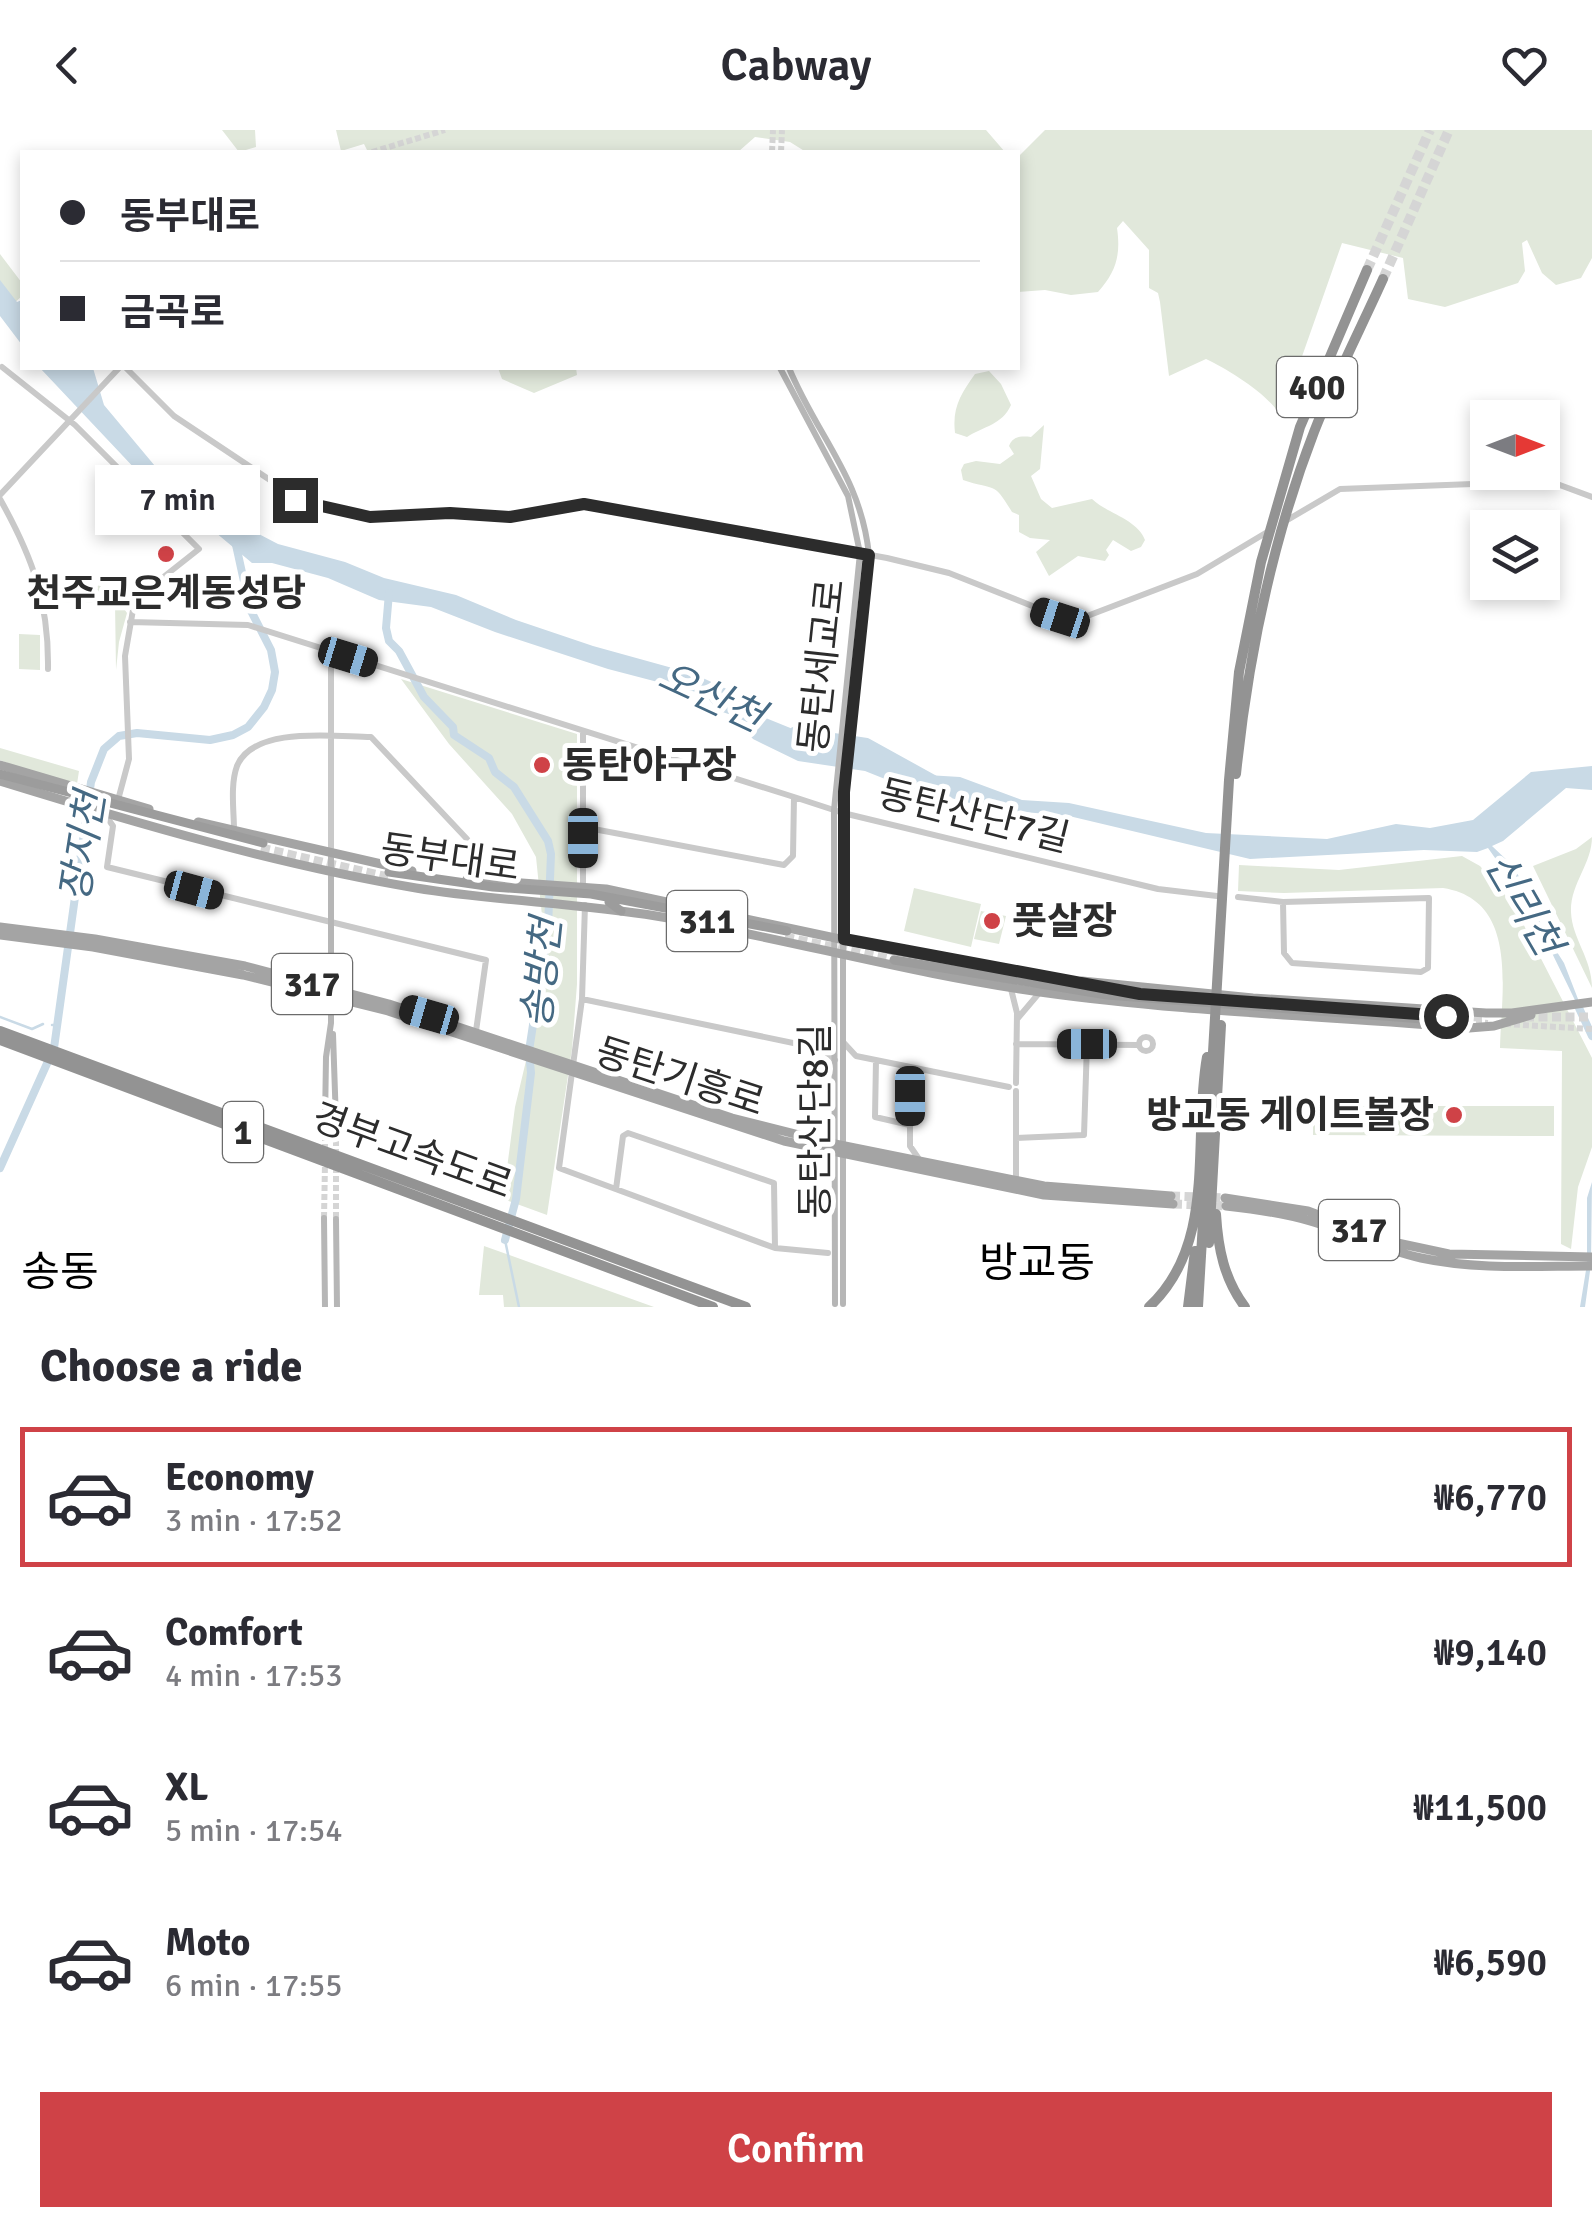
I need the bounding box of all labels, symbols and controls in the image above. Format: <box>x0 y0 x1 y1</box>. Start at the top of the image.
icon: back <box>40 38 95 93</box>
text: Cabway <box>720 38 872 93</box>
icon: heart <box>1497 38 1552 93</box>
text: 동부대로 <box>120 193 260 240</box>
text: 금곡로 <box>120 289 225 336</box>
road number: 400 <box>1277 357 1357 417</box>
north arrow <box>1470 400 1560 490</box>
map controls <box>1470 400 1560 600</box>
callout: 7 min <box>95 465 260 535</box>
route end <box>273 478 318 523</box>
text: 7 min <box>139 480 216 519</box>
button: layers <box>1470 510 1560 600</box>
marker: 천주교은계동성당 <box>155 543 177 565</box>
place label: 천주교은계동성당 <box>26 570 306 617</box>
street label: 동탄세교로 <box>789 577 855 755</box>
car <box>1027 594 1093 642</box>
car <box>315 634 381 680</box>
water label: 오산천 <box>650 651 775 745</box>
place label: 동탄야구장 <box>562 742 737 789</box>
marker: 동탄야구장 <box>531 754 553 776</box>
street label: 동탄산단7길 <box>874 770 1074 862</box>
water label: 장지천 <box>50 784 117 905</box>
car <box>568 808 598 868</box>
street label: 동부대로 <box>377 825 523 891</box>
water label: 신리천 <box>1474 844 1574 968</box>
car <box>161 868 227 912</box>
road number: 311 <box>667 891 747 951</box>
place label: 풋살장 <box>1012 898 1117 945</box>
marker: 풋살장 <box>981 910 1003 932</box>
water label: 송방천 <box>511 911 573 1031</box>
road number: 317 <box>272 954 352 1014</box>
car <box>396 992 462 1038</box>
route start <box>1424 994 1469 1039</box>
street label: 동탄산단8길 <box>792 1023 839 1219</box>
street label: 동탄기흥로 <box>590 1028 770 1126</box>
car <box>1057 1029 1117 1059</box>
car <box>895 1066 925 1126</box>
place label: 방교동 게이트볼장 <box>1146 1092 1434 1139</box>
street label: 경부고속도로 <box>305 1093 519 1209</box>
road number: 1 <box>223 1102 263 1162</box>
marker: 방교동 게이트볼장 <box>1443 1104 1465 1126</box>
road number: 317 <box>1319 1200 1399 1260</box>
district label: 방교동 <box>979 1238 1095 1289</box>
district label: 송동 <box>21 1247 99 1298</box>
text: Choose a ride <box>40 1339 303 1394</box>
icon: car <box>45 1452 135 1542</box>
text: Economy <box>165 1454 314 1501</box>
text: ₩6,770 <box>1434 1474 1547 1521</box>
text: 3 min · 17:52 <box>165 1501 343 1540</box>
icon: car <box>45 1607 135 1697</box>
text: Comfort <box>165 1609 303 1656</box>
text: ₩9,140 <box>1434 1629 1547 1676</box>
text: 4 min · 17:53 <box>165 1656 343 1695</box>
icon: car <box>45 1762 135 1852</box>
text: XL <box>165 1764 208 1811</box>
text: ₩11,500 <box>1413 1784 1547 1831</box>
text: 5 min · 17:54 <box>165 1811 343 1850</box>
icon: car <box>45 1917 135 2007</box>
text: Moto <box>165 1919 250 1966</box>
text: ₩6,590 <box>1434 1939 1547 1986</box>
text: 6 min · 17:55 <box>165 1966 343 2005</box>
button: Confirm <box>40 2092 1552 2207</box>

